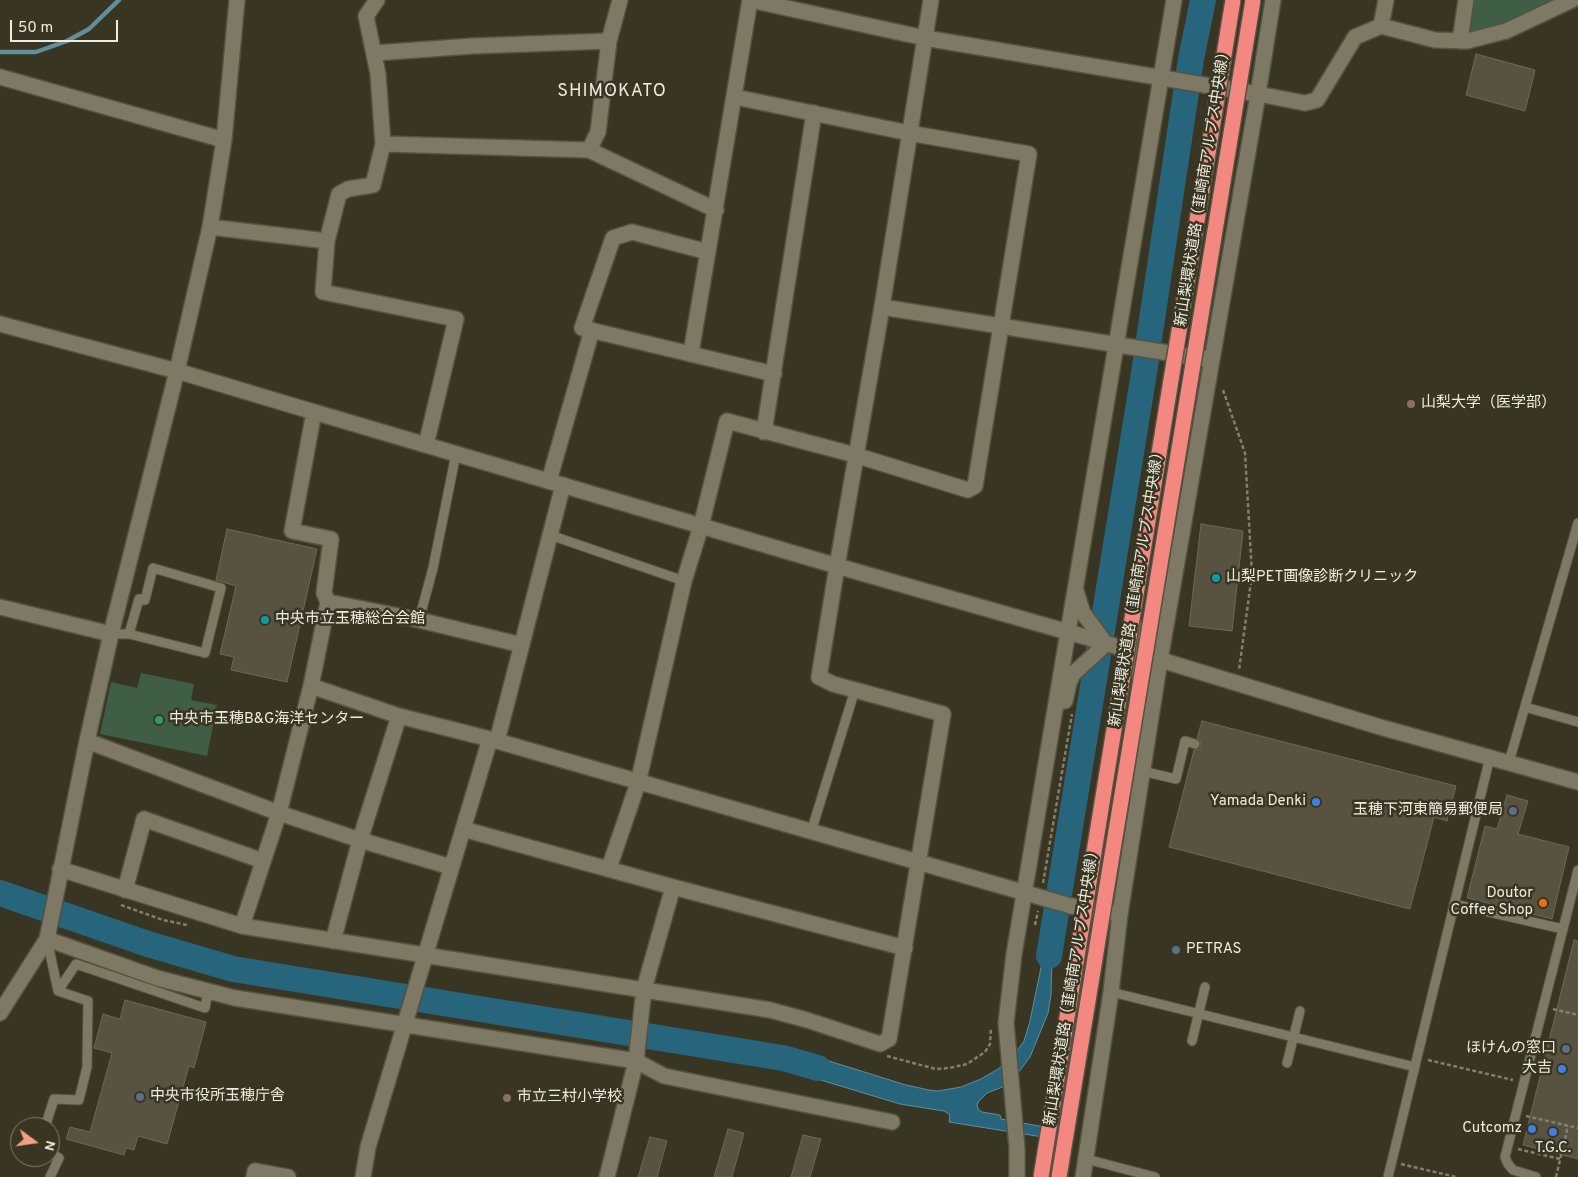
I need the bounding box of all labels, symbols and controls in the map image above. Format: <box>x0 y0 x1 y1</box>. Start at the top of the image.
scale bar <box>12 10 120 42</box>
text: 50 m <box>18 19 53 38</box>
street label: 新山梨環状道路（韮崎南アルプス中央線） <box>1173 44 1235 328</box>
district label: SHIMOKATO <box>556 81 668 103</box>
place label: 山梨大学（医学部） <box>1421 395 1556 413</box>
marker: 山梨大学（医学部） <box>1405 398 1417 410</box>
street label: 新山梨環状道路（韮崎南アルプス中央線） <box>1107 444 1169 728</box>
place label: 山梨PET画像診断クリニック <box>1226 569 1418 587</box>
marker: 山梨PET画像診断クリニック <box>1210 572 1222 584</box>
place label: 中央市立玉穂総合会館 <box>275 611 425 629</box>
marker: 中央市立玉穂総合会館 <box>259 614 271 626</box>
place label: 中央市玉穂B&G海洋センター <box>169 711 364 729</box>
marker: 中央市玉穂B&G海洋センター <box>153 714 165 726</box>
place label: Yamada Denki <box>1210 793 1306 811</box>
marker: Yamada Denki <box>1310 796 1322 808</box>
place label: 玉穂下河東簡易郵便局 <box>1353 802 1503 820</box>
marker: 玉穂下河東簡易郵便局 <box>1507 805 1519 817</box>
street label: 新山梨環状道路（韮崎南アルプス中央線） <box>1042 843 1104 1127</box>
place label: Doutor Coffee Shop <box>1450 885 1533 920</box>
marker: Doutor Coffee Shop <box>1537 897 1549 909</box>
place label: PETRAS <box>1186 941 1242 959</box>
marker: PETRAS <box>1170 944 1182 956</box>
place label: ほけんの窓口 <box>1466 1040 1556 1058</box>
marker: ほけんの窓口 <box>1560 1043 1572 1055</box>
place label: 大吉 <box>1522 1060 1552 1078</box>
marker: 大吉 <box>1556 1063 1568 1075</box>
place label: 中央市役所玉穂庁舎 <box>150 1088 285 1106</box>
place label: 市立三村小学校 <box>517 1089 622 1107</box>
marker: 中央市役所玉穂庁舎 <box>134 1091 146 1103</box>
marker: 市立三村小学校 <box>501 1092 513 1104</box>
north arrow <box>10 1117 60 1167</box>
place label: Cutcomz <box>1462 1120 1522 1138</box>
marker: Cutcomz <box>1526 1123 1538 1135</box>
marker: T.G.C. <box>1547 1126 1559 1138</box>
text: N <box>40 1139 59 1152</box>
place label: T.G.C. <box>1535 1140 1571 1158</box>

